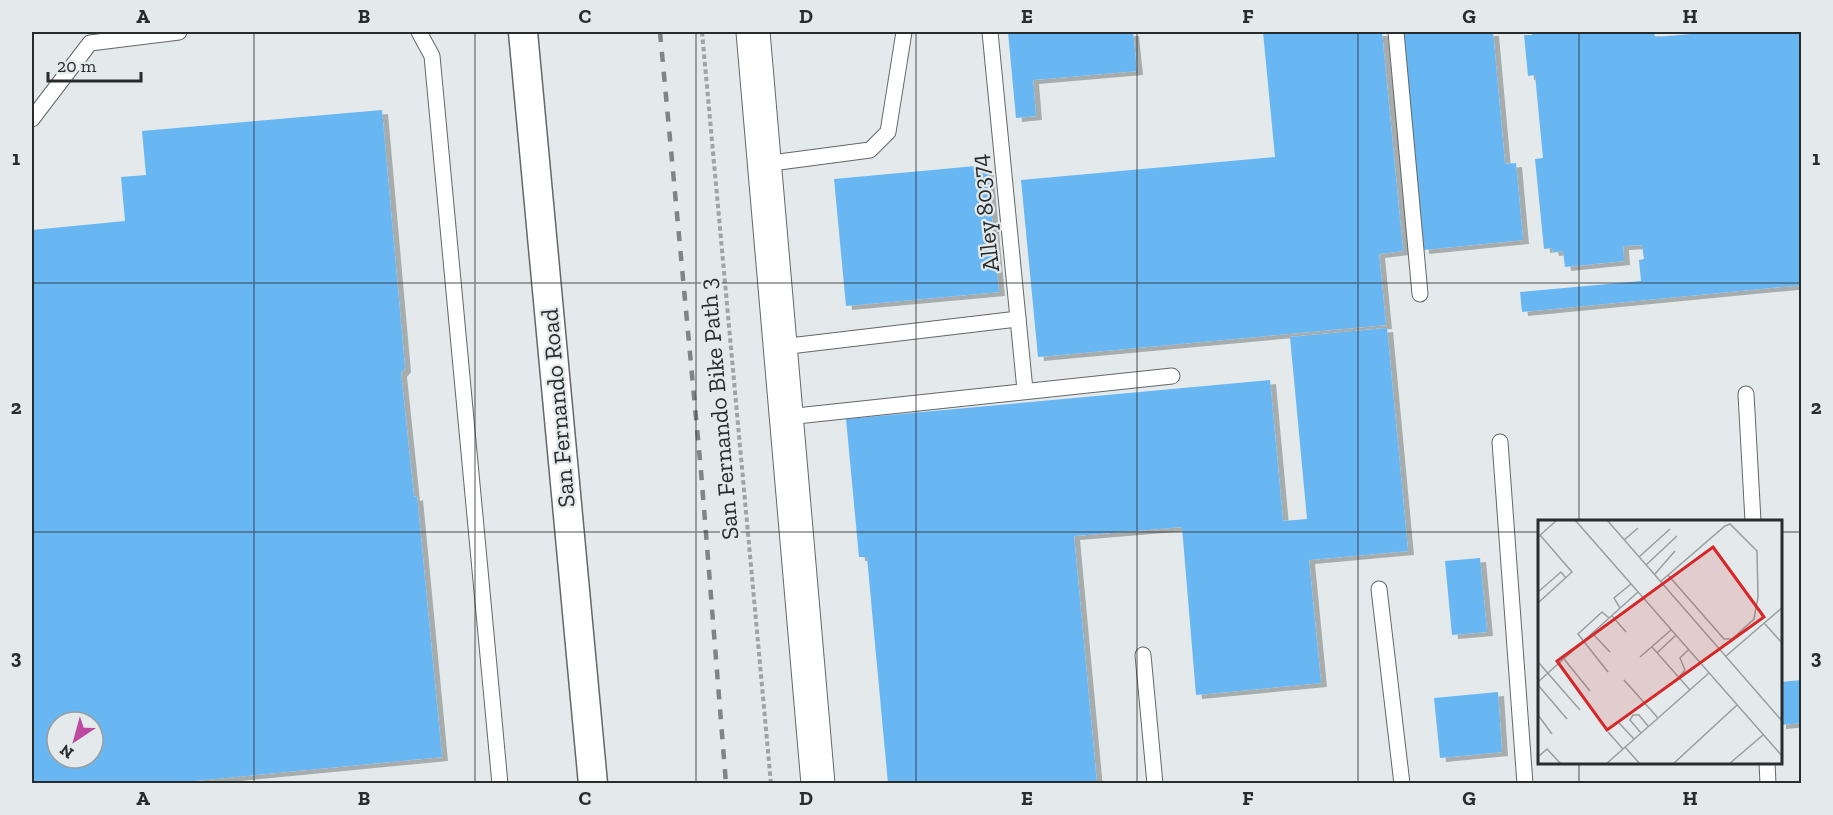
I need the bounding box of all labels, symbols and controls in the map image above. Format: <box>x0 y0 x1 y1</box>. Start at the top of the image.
text: A <box>136 4 150 28</box>
text: B <box>358 4 370 28</box>
text: C <box>579 4 592 28</box>
text: D <box>799 4 813 28</box>
text: E <box>1021 4 1033 28</box>
text: F <box>1242 4 1254 28</box>
text: G <box>1462 4 1476 28</box>
text: H <box>1682 4 1698 28</box>
scale bar <box>48 45 141 83</box>
text: 20 m <box>57 55 97 77</box>
text: 1 <box>12 146 20 170</box>
text: 1 <box>1812 146 1820 170</box>
street label: Alley 80374 <box>964 153 1005 273</box>
street label: San Fernando Bike Path 3 <box>693 277 744 541</box>
street label: San Fernando Road <box>534 307 581 509</box>
text: 2 <box>11 395 22 419</box>
text: 2 <box>1811 395 1822 419</box>
inset map <box>1538 520 1782 764</box>
text: 3 <box>11 645 22 669</box>
text: 3 <box>1811 645 1822 669</box>
north arrow <box>45 710 105 770</box>
text: N <box>56 740 77 763</box>
text: A <box>136 786 150 810</box>
text: B <box>358 786 370 810</box>
text: C <box>579 786 592 810</box>
text: D <box>799 786 813 810</box>
text: E <box>1021 786 1033 810</box>
text: F <box>1242 786 1254 810</box>
text: G <box>1462 786 1476 810</box>
text: H <box>1682 786 1698 810</box>

